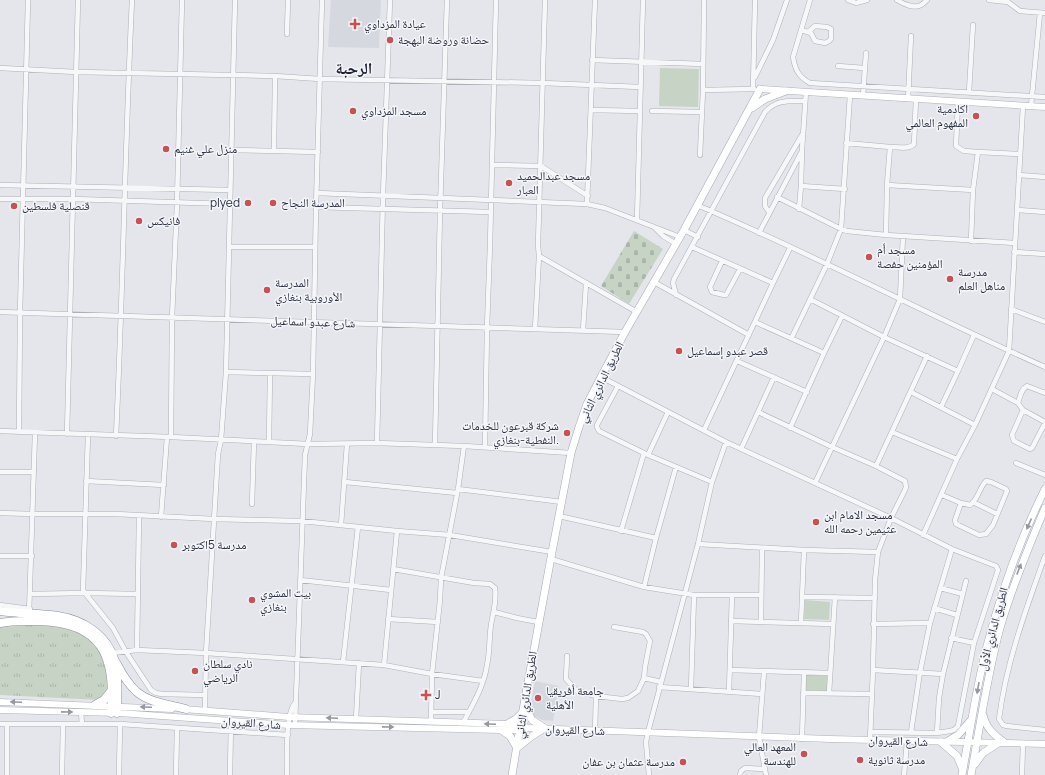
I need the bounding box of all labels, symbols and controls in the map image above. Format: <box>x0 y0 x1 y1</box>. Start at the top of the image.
place label: عيادة المزداوي <box>364 15 426 34</box>
marker: عيادة المزداوي <box>349 18 361 30</box>
place label: حضانة وروضة البهجة <box>398 31 490 48</box>
marker: حضانة وروضة البهجة <box>385 35 395 45</box>
district label: الرحبة <box>336 57 372 79</box>
place label: اكادمية المفهوم العالمي <box>905 100 968 133</box>
place label: مسجد المزداوي <box>361 102 427 121</box>
marker: مسجد المزداوي <box>348 106 358 116</box>
marker: اكادمية المفهوم العالمي <box>971 111 981 121</box>
place label: منزل علي غنيم <box>174 140 237 159</box>
marker: منزل علي غنيم <box>161 144 171 154</box>
place label: مسجد عبدالحميد العبار <box>516 167 590 198</box>
marker: مسجد عبدالحميد العبار <box>504 178 514 188</box>
place label: plyed <box>210 194 240 211</box>
place label: المدرسة النجاح <box>281 194 345 211</box>
place label: قنصلية فلسطين <box>22 197 90 214</box>
marker: plyed <box>243 198 253 208</box>
marker: المدرسة النجاح <box>268 198 278 208</box>
marker: قنصلية فلسطين <box>9 201 19 211</box>
place label: فانيكس <box>147 212 180 229</box>
marker: فانيكس <box>134 216 144 226</box>
place label: مسجد أم المؤمنين حفصة <box>877 241 943 272</box>
marker: مسجد أم المؤمنين حفصة <box>864 252 874 262</box>
place label: مدرسة مناهل العلم <box>958 263 1005 294</box>
place label: المدرسة الأوروبية بنغازي <box>275 274 342 307</box>
marker: مدرسة مناهل العلم <box>945 274 955 284</box>
marker: المدرسة الأوروبية بنغازي <box>262 285 272 295</box>
street label: شارع عبدو اسماعيل <box>270 312 356 331</box>
street label: الطريق الدائري الثاني <box>574 338 629 426</box>
place label: قصر عبدو إسماعيل <box>687 342 768 359</box>
marker: قصر عبدو إسماعيل <box>674 346 684 356</box>
place label: شركة قبرعون للخدمات النفطية-بنغازي. <box>462 417 559 450</box>
marker: شركة قبرعون للخدمات النفطية-بنغازي. <box>562 428 572 438</box>
place label: مسجد الامام ابن عثيمين رحمه الله <box>824 506 896 537</box>
marker: مسجد الامام ابن عثيمين رحمه الله <box>811 517 821 527</box>
one-way arrow <box>1026 519 1032 530</box>
place label: مدرسة 5اكتوبر <box>181 536 246 553</box>
marker: مدرسة 5اكتوبر <box>169 540 179 550</box>
one-way arrow <box>1017 563 1023 575</box>
place label: بيت المشوي بنغازي <box>260 584 311 617</box>
street label: الطريق الدائري الأول <box>973 585 1014 673</box>
marker: بيت المشوي بنغازي <box>247 595 257 605</box>
street label: الطريق الدائري الثاني <box>510 650 543 740</box>
place label: نادي سلطان الرياضي <box>203 655 253 688</box>
marker: نادي سلطان الرياضي <box>190 666 200 676</box>
place label: جامعة أفريقيا الأهلية <box>546 682 604 713</box>
one-way arrow <box>975 682 981 694</box>
place label: J <box>435 686 441 703</box>
marker: J <box>420 689 432 701</box>
marker: جامعة أفريقيا الأهلية <box>533 693 543 703</box>
one-way arrow <box>9 699 22 705</box>
one-way arrow <box>140 704 152 711</box>
one-way arrow <box>61 708 73 715</box>
street label: شارع القيروان <box>221 712 282 733</box>
one-way arrow <box>325 715 338 721</box>
one-way arrow <box>484 720 496 727</box>
street label: شارع القيروان <box>545 720 605 739</box>
one-way arrow <box>382 724 394 731</box>
street label: شارع القيروان <box>868 731 928 750</box>
place label: المعهد العالي للهندسة <box>744 738 796 769</box>
marker: المعهد العالي للهندسة <box>799 749 809 759</box>
place label: مدرسة ثانوية <box>868 751 925 768</box>
place label: مدرسة عثمان بن عفان <box>582 753 675 770</box>
marker: مدرسة ثانوية <box>855 755 865 765</box>
marker: مدرسة عثمان بن عفان <box>678 757 688 767</box>

